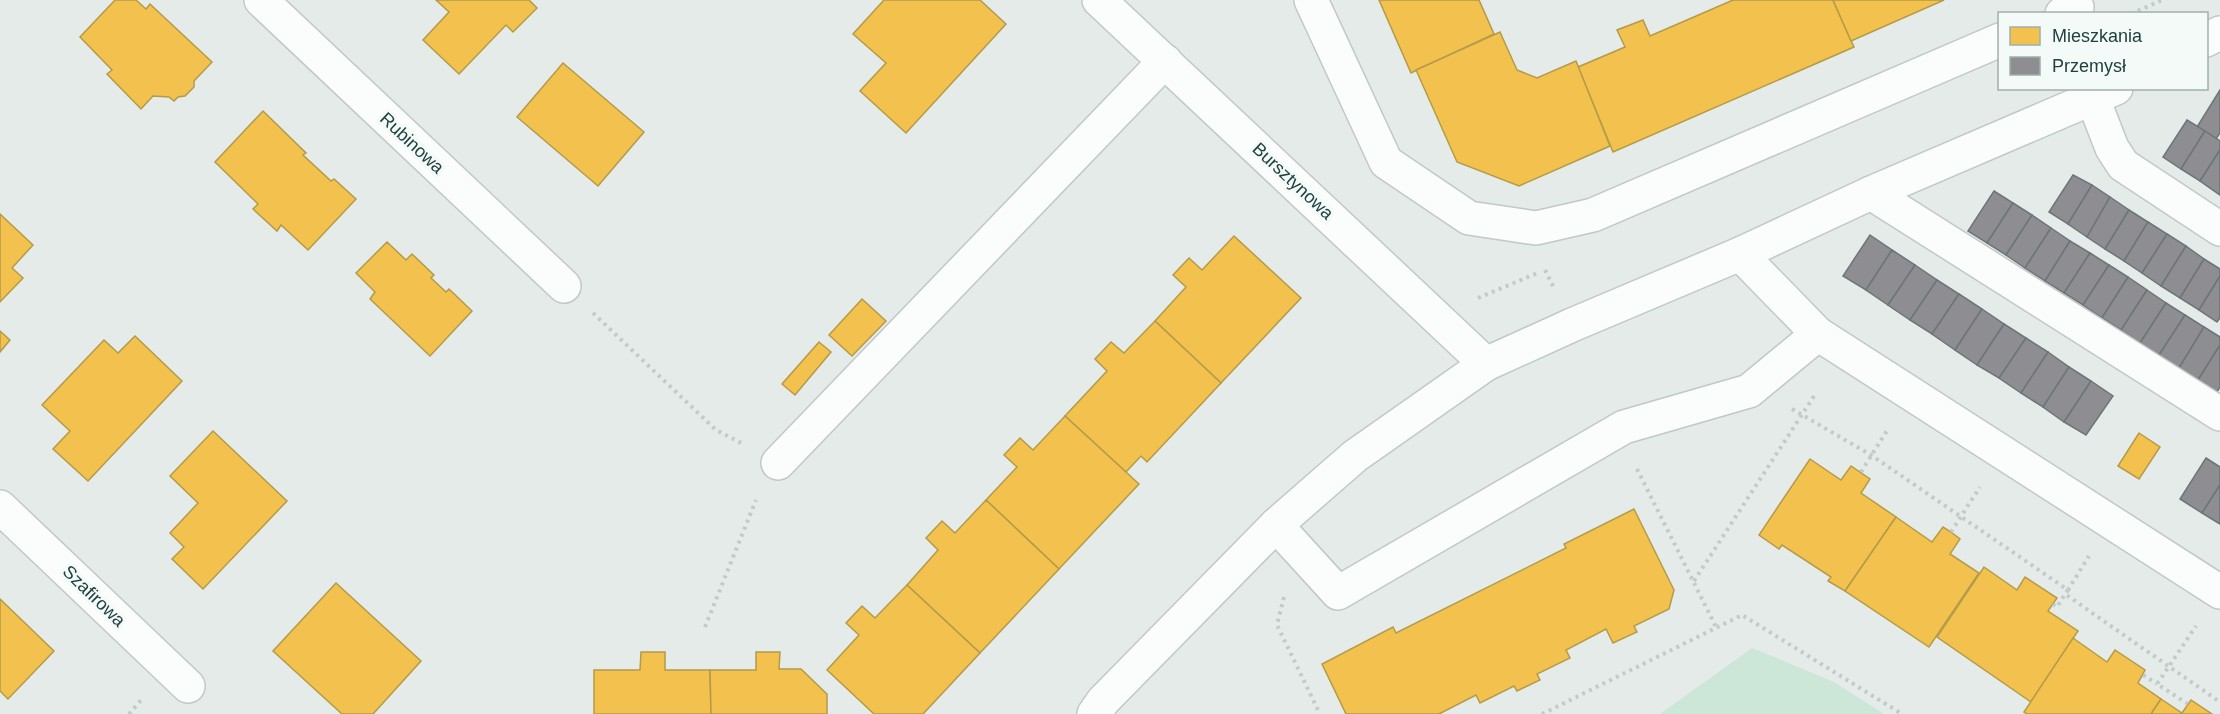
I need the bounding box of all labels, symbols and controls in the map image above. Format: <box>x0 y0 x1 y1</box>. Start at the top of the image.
legend <box>1998 12 2208 90</box>
text: Mieszkania <box>2052 26 2143 46</box>
text: Przemysł <box>2052 56 2126 76</box>
street label: Rubinowa <box>376 108 449 178</box>
street label: Bursztynowa <box>1248 139 1338 224</box>
street label: Szafirowa <box>59 561 130 631</box>

